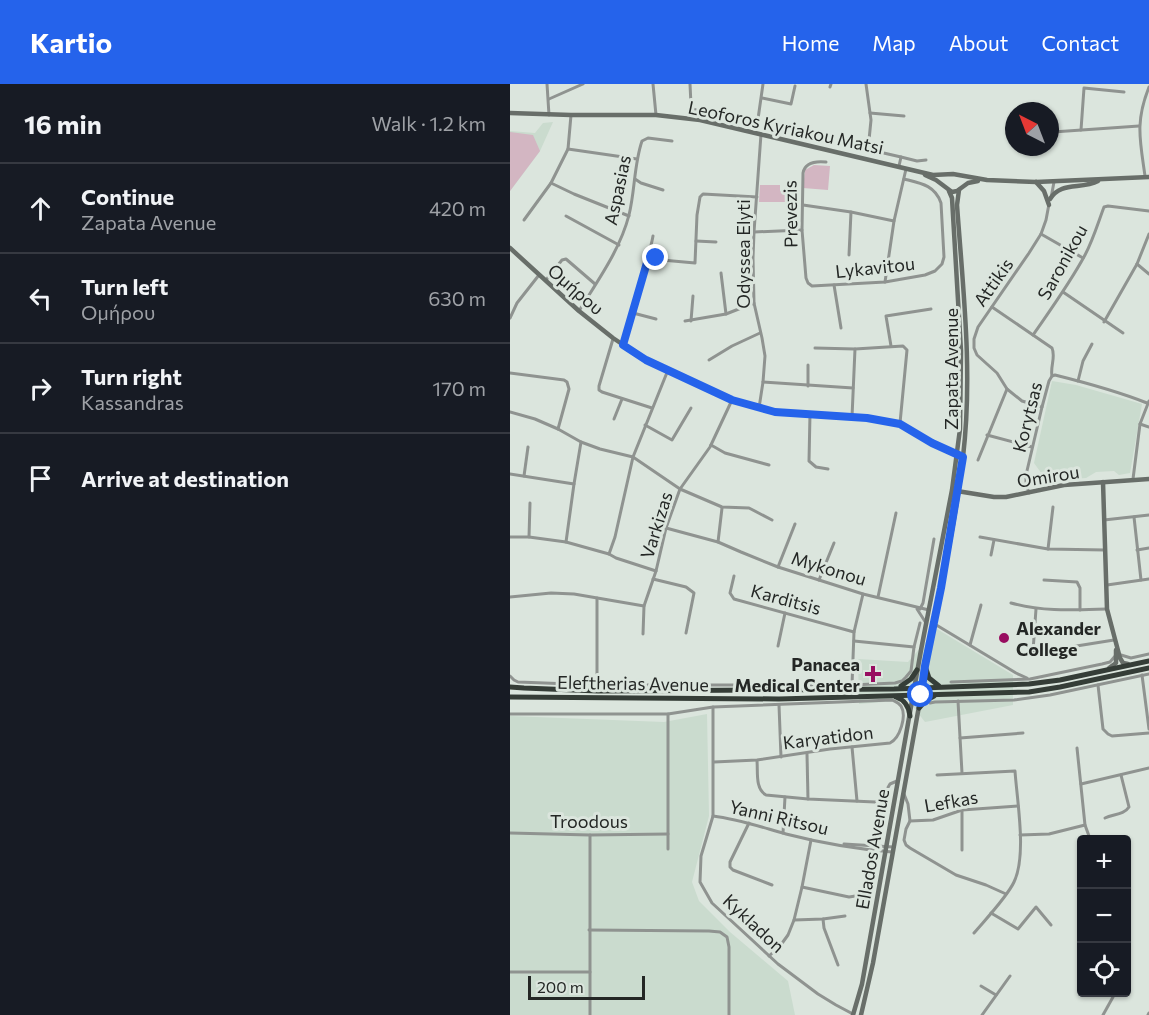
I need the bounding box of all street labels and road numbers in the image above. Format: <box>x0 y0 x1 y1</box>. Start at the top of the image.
street label: Leoforos Kyriakou Matsi <box>686 96 886 158</box>
street label: Aspasias <box>599 153 635 227</box>
street label: Prevezis <box>778 180 802 248</box>
street label: Odyssea Elyti <box>732 199 754 309</box>
street label: Saronikou <box>1032 221 1092 303</box>
street label: Lykavitou <box>834 252 916 282</box>
street label: Attikis <box>969 254 1017 310</box>
street label: Ομήρου <box>544 259 608 319</box>
street label: Zapata Avenue <box>940 308 962 430</box>
street label: Korytsas <box>1008 379 1046 455</box>
street label: Omirou <box>1015 460 1081 492</box>
street label: Varkizas <box>635 489 677 561</box>
street label: Mykonou <box>789 546 869 590</box>
street label: Karditsis <box>748 579 824 619</box>
street label: Eleftherias Avenue <box>557 671 709 695</box>
street label: Karyatidon <box>782 721 874 753</box>
street label: Lefkas <box>922 785 980 817</box>
street label: Ellados Avenue <box>851 787 893 911</box>
street label: Yanni Ritsou <box>727 795 831 839</box>
street label: Troodous <box>550 810 628 832</box>
street label: Kykladon <box>719 889 789 957</box>

